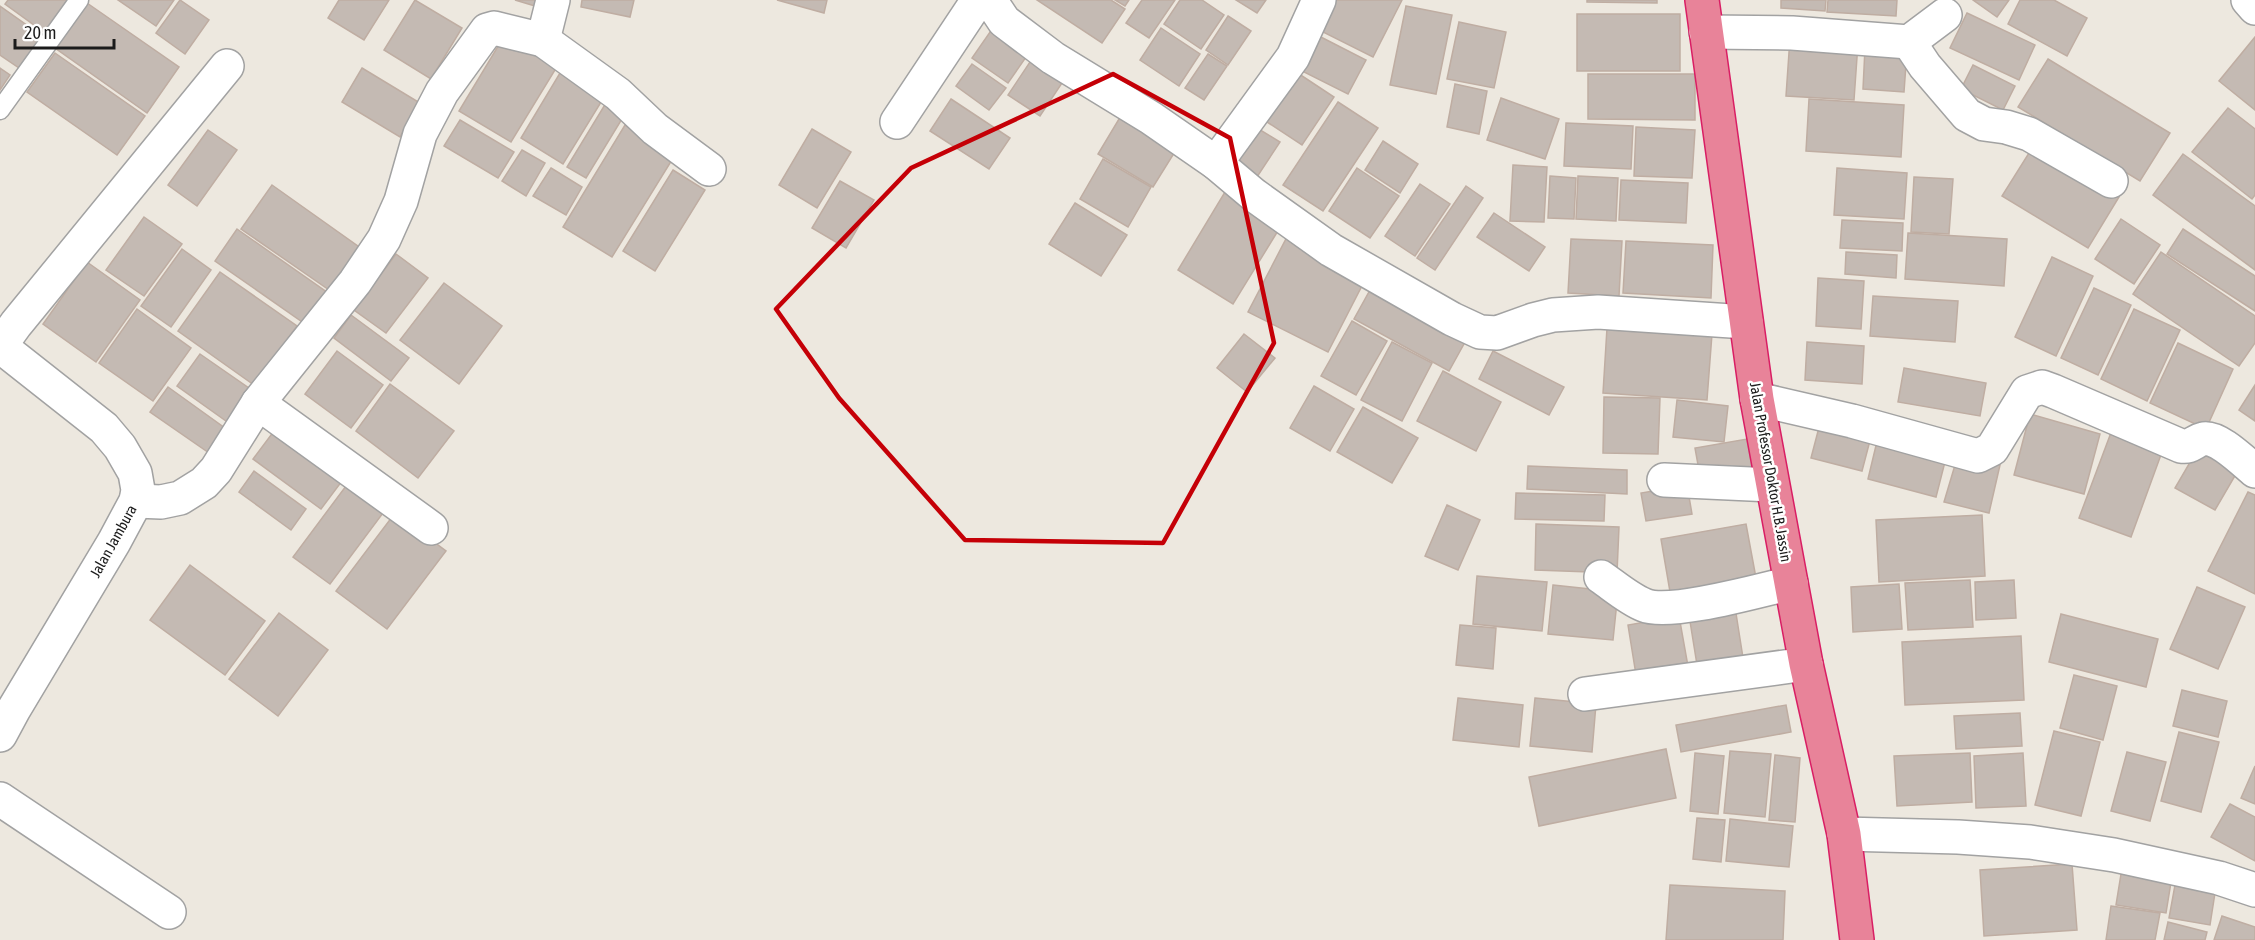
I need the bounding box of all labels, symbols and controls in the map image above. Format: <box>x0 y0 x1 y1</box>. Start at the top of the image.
scale bar <box>15 12 114 50</box>
text: 20 m <box>24 22 56 43</box>
street label: Jalan Professor Doktor H.B. Jassin <box>1747 381 1795 563</box>
street label: Jalan Jambura <box>86 502 140 580</box>

